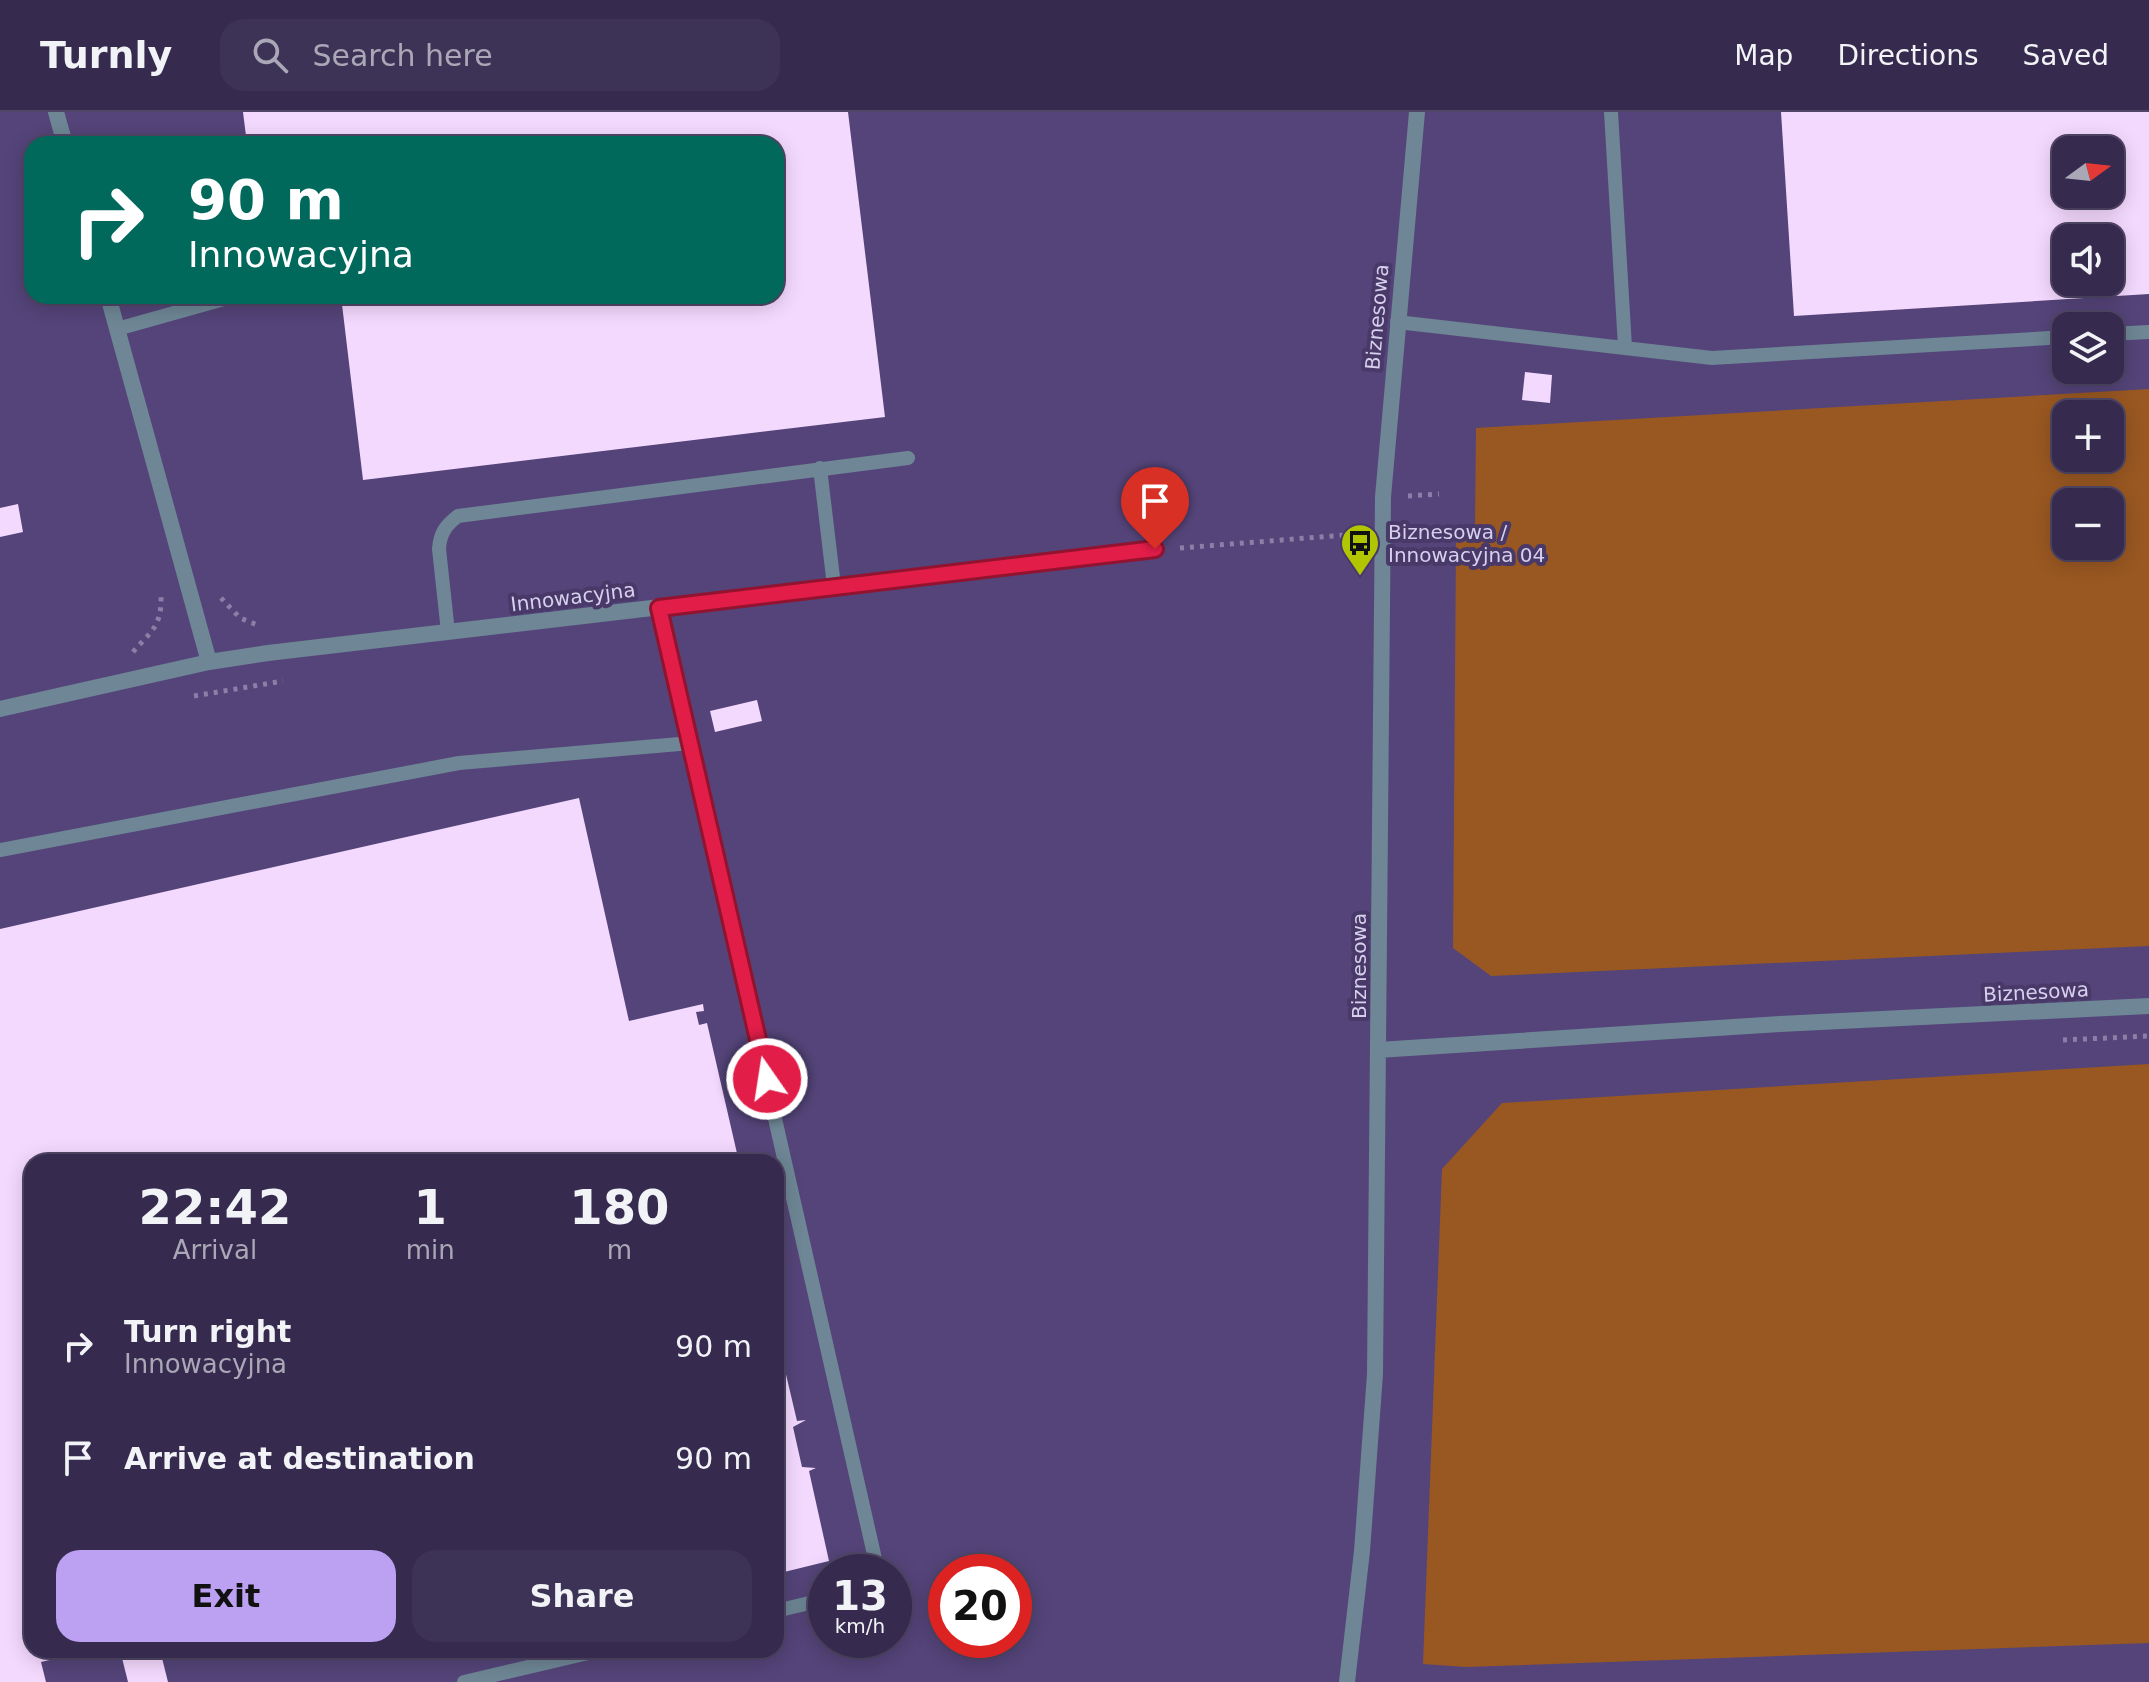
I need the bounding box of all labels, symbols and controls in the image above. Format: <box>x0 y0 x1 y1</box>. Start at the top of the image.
search box <box>220 19 780 91</box>
text: Turnly <box>40 33 172 77</box>
icon: search <box>248 33 292 77</box>
text: Search here <box>312 38 493 73</box>
text: Map <box>1734 39 1793 72</box>
text: Directions <box>1837 39 1978 72</box>
text: Saved <box>2022 39 2109 72</box>
north arrow <box>2052 136 2124 208</box>
map controls <box>2052 136 2124 560</box>
text: 90 m <box>188 167 344 232</box>
icon: right <box>56 168 160 272</box>
button: sound <box>2052 224 2124 296</box>
text: Innowacyjna <box>188 234 414 275</box>
street label: Biznesowa <box>1360 263 1394 371</box>
button: layers <box>2052 312 2124 384</box>
button: + <box>2052 400 2124 472</box>
pin <box>1121 467 1189 549</box>
icon: arrive <box>1133 479 1177 523</box>
button: − <box>2052 488 2124 560</box>
place label: Biznesowa / Innowacyjna 04 <box>1388 520 1545 567</box>
bus stop icon: Biznesowa / Innowacyjna 04 <box>1339 522 1381 577</box>
street label: Innowacyjna <box>509 577 637 617</box>
street label: Biznesowa <box>1347 913 1371 1019</box>
street label: Biznesowa <box>1982 977 2090 1007</box>
position arrow <box>725 1037 809 1121</box>
text: 22:42 <box>138 1179 291 1235</box>
text: 1 <box>414 1179 447 1235</box>
text: 180 <box>569 1179 669 1235</box>
text: Arrival <box>173 1235 257 1265</box>
text: min <box>406 1235 455 1265</box>
text: m <box>607 1235 632 1265</box>
text: Turn right <box>124 1314 291 1349</box>
icon: right <box>56 1324 100 1368</box>
text: 90 m <box>675 1329 752 1364</box>
text: Innowacyjna <box>124 1349 287 1379</box>
icon: arrive <box>56 1436 100 1480</box>
text: Arrive at destination <box>124 1441 475 1476</box>
text: 90 m <box>675 1441 752 1476</box>
button: Exit <box>56 1550 396 1642</box>
button: Share <box>412 1550 752 1642</box>
speed limit sign: 20 <box>928 1554 1032 1658</box>
text: 13 <box>832 1573 888 1619</box>
text: km/h <box>835 1614 885 1638</box>

